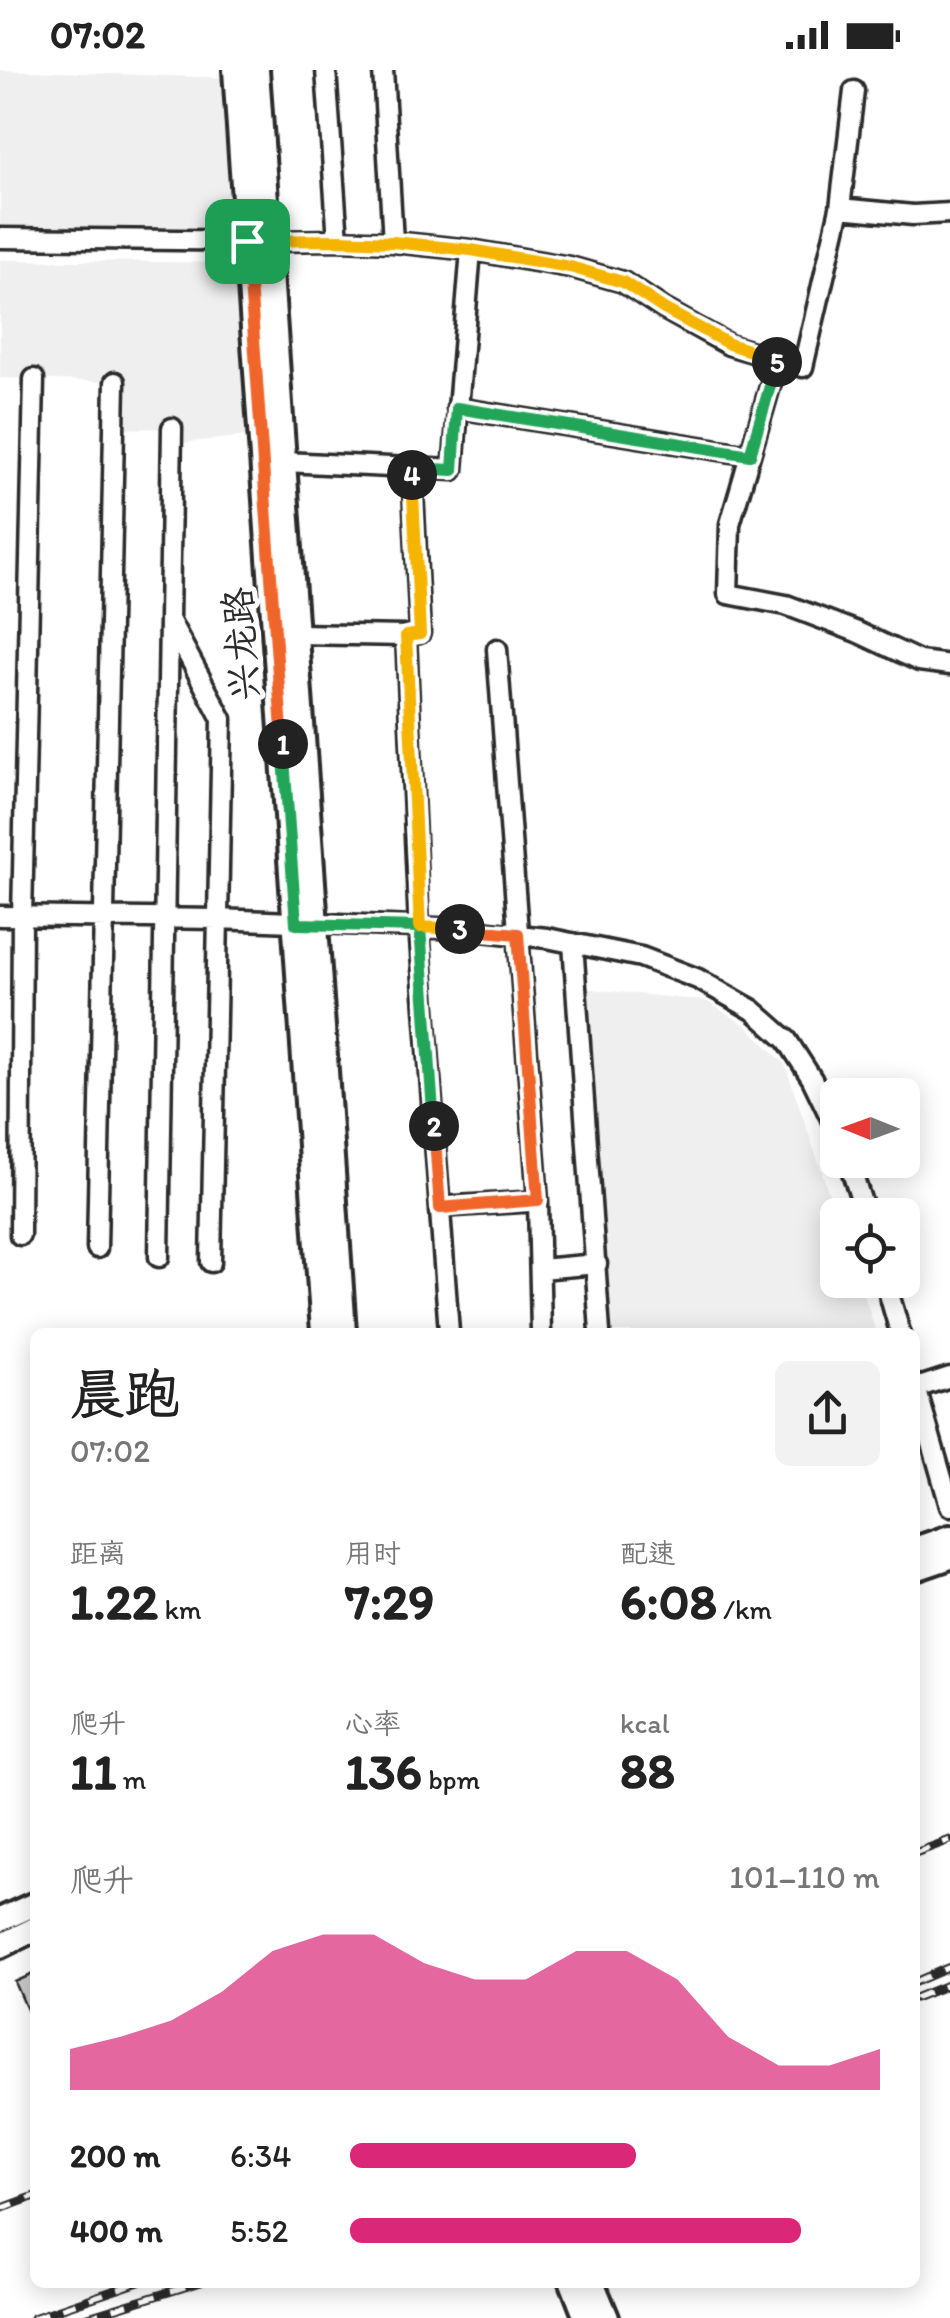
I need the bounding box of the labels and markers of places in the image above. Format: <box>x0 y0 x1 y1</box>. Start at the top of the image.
pin <box>205 199 290 284</box>
pin: 5 <box>752 337 802 387</box>
pin: 4 <box>387 450 437 500</box>
pin: 1 <box>258 719 308 769</box>
pin: 3 <box>435 904 485 954</box>
pin: 2 <box>409 1101 459 1151</box>

